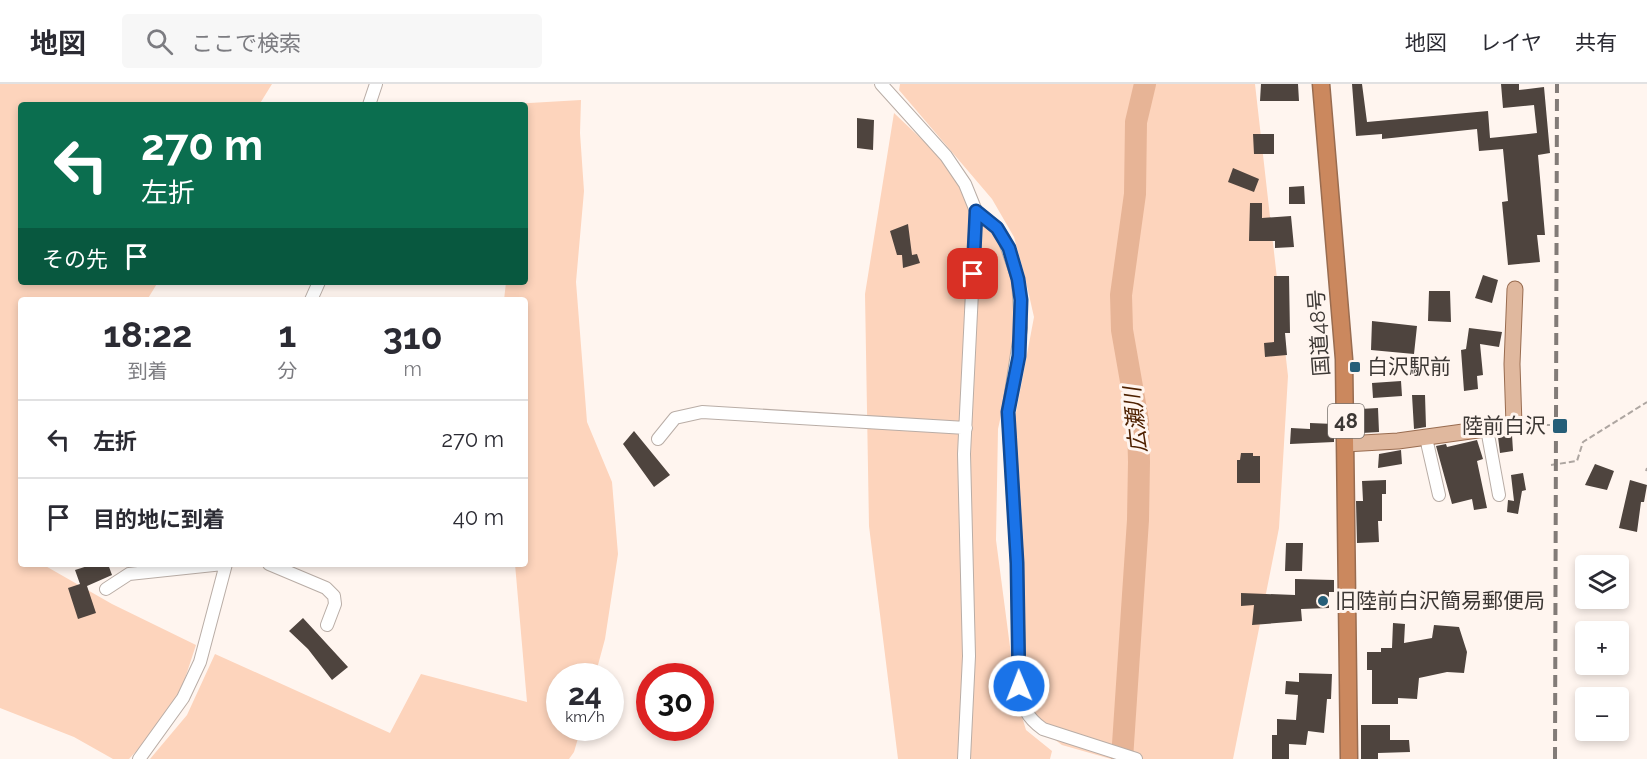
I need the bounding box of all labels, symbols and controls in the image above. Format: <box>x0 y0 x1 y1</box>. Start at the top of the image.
search box <box>122 14 542 68</box>
icon: search <box>143 25 176 58</box>
text: 地図 <box>30 27 86 60</box>
text: ここで検索 <box>191 30 301 56</box>
text: 地図 <box>1405 30 1447 55</box>
text: レイヤ <box>1480 30 1542 55</box>
text: 共有 <box>1575 30 1617 55</box>
text: 270 m <box>141 121 263 170</box>
icon: left <box>42 126 120 204</box>
text: 左折 <box>141 177 195 208</box>
icon: arrive <box>120 240 153 273</box>
text: その先 <box>42 246 108 272</box>
pin <box>947 248 998 299</box>
icon: arrive <box>956 257 989 290</box>
street label: 国道48号 <box>1303 289 1334 377</box>
text: 18:22 <box>103 313 192 355</box>
text: 1 <box>279 313 296 355</box>
text: 310 <box>383 315 443 357</box>
place label: 白沢駅前 <box>1367 354 1451 379</box>
text: m <box>404 357 422 381</box>
text: 到着 <box>128 359 168 383</box>
text: 分 <box>278 359 298 383</box>
marker: 白沢駅前 <box>1348 360 1362 374</box>
water label: 広瀬川 <box>1118 384 1151 454</box>
road number: 48 <box>1328 404 1364 438</box>
place label: 陸前白沢 <box>1462 413 1546 438</box>
marker: 陸前白沢 <box>1551 417 1569 435</box>
icon: left <box>42 423 75 456</box>
text: 270 m <box>442 426 504 452</box>
text: 左折 <box>93 428 137 454</box>
icon: arrive <box>42 501 75 534</box>
text: 40 m <box>453 504 504 530</box>
text: 目的地に到着 <box>93 506 225 532</box>
map controls <box>1575 555 1629 741</box>
button: layers <box>1575 555 1629 609</box>
place label: 旧陸前白沢簡易郵便局 <box>1335 588 1545 613</box>
marker: 旧陸前白沢簡易郵便局 <box>1316 594 1330 608</box>
button: + <box>1575 621 1629 675</box>
position arrow <box>987 654 1051 718</box>
speed limit sign: 30 <box>636 663 714 741</box>
text: 24 <box>568 677 602 712</box>
button: − <box>1575 687 1629 741</box>
text: km/h <box>565 708 605 726</box>

